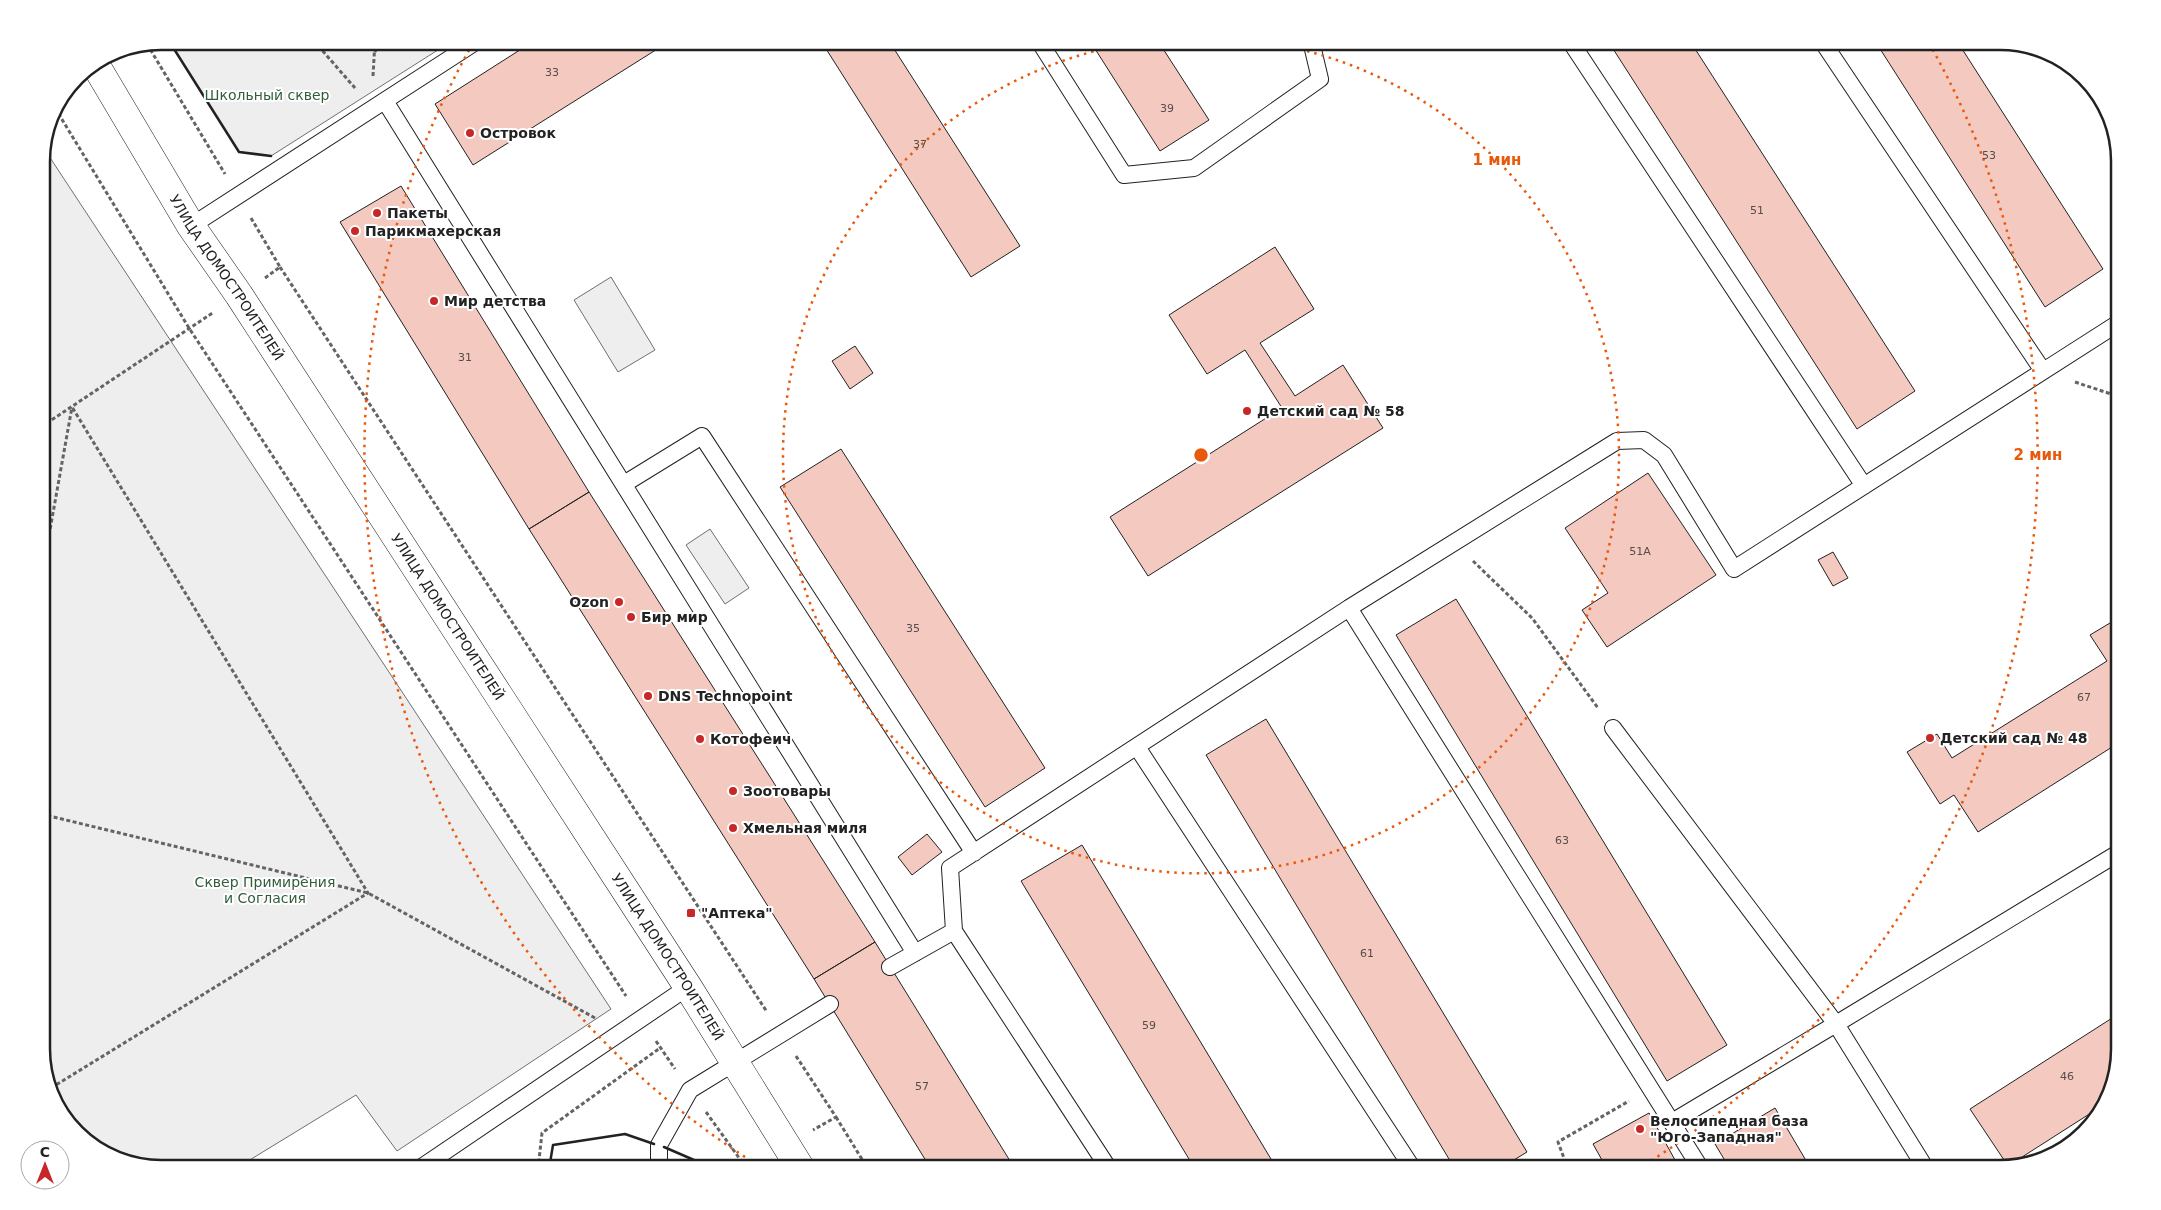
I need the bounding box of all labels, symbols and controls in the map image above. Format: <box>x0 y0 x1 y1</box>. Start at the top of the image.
house number: 33 <box>545 66 559 79</box>
park label: Школьный сквер <box>205 87 330 103</box>
house number: 39 <box>1160 102 1174 115</box>
place label: Островок <box>480 125 556 141</box>
marker: Островок <box>464 127 476 139</box>
house number: 37 <box>913 138 927 151</box>
house number: 53 <box>1982 149 1996 162</box>
text: 1 мин <box>1473 151 1521 169</box>
street label: УЛИЦА ДОМОСТРОИТЕЛЕЙ <box>166 192 288 363</box>
house number: 51 <box>1750 204 1764 217</box>
place label: Пакеты <box>387 205 448 221</box>
marker: Пакеты <box>371 207 383 219</box>
place label: Парикмахерская <box>365 223 501 239</box>
marker: Парикмахерская <box>349 225 361 237</box>
place label: Мир детства <box>444 293 546 309</box>
marker: Мир детства <box>428 295 440 307</box>
house number: 31 <box>458 351 472 364</box>
place label: Детский сад № 58 <box>1257 403 1405 419</box>
marker: Детский сад № 58 <box>1241 405 1253 417</box>
centre of rings <box>1192 446 1210 464</box>
text: 2 мин <box>2014 446 2062 464</box>
street label: УЛИЦА ДОМОСТРОИТЕЛЕЙ <box>388 531 508 703</box>
house number: 51А <box>1629 545 1651 558</box>
place label: Ozon <box>569 594 609 610</box>
marker: Ozon <box>613 596 625 608</box>
place label: Бир мир <box>641 609 708 625</box>
marker: Бир мир <box>625 611 637 623</box>
house number: 35 <box>906 622 920 635</box>
place label: DNS Technopoint <box>658 688 793 704</box>
marker: DNS Technopoint <box>642 690 654 702</box>
house number: 67 <box>2077 691 2091 704</box>
place label: Детский сад № 48 <box>1940 730 2088 746</box>
place label: Котофеич <box>710 731 792 747</box>
marker: Детский сад № 48 <box>1924 732 1936 744</box>
marker: Котофеич <box>694 733 706 745</box>
place label: Зоотовары <box>743 783 831 799</box>
marker: Зоотовары <box>727 785 739 797</box>
place label: Хмельная миля <box>743 820 867 836</box>
marker: Хмельная миля <box>727 822 739 834</box>
house number: 63 <box>1555 834 1569 847</box>
street label: УЛИЦА ДОМОСТРОИТЕЛЕЙ <box>608 870 728 1043</box>
park label: Сквер Примирения и Согласия <box>195 874 335 906</box>
place label: "Аптека" <box>701 905 773 921</box>
marker: "Аптека" <box>685 907 697 919</box>
house number: 61 <box>1360 947 1374 960</box>
house number: 59 <box>1142 1019 1156 1032</box>
house number: 46 <box>2060 1070 2074 1083</box>
house number: 57 <box>915 1080 929 1093</box>
place label: Велосипедная база "Юго-Западная" <box>1650 1113 1808 1145</box>
marker: Велосипедная база "Юго-Западная" <box>1634 1123 1646 1135</box>
north arrow <box>20 1140 70 1190</box>
text: С <box>40 1144 50 1160</box>

